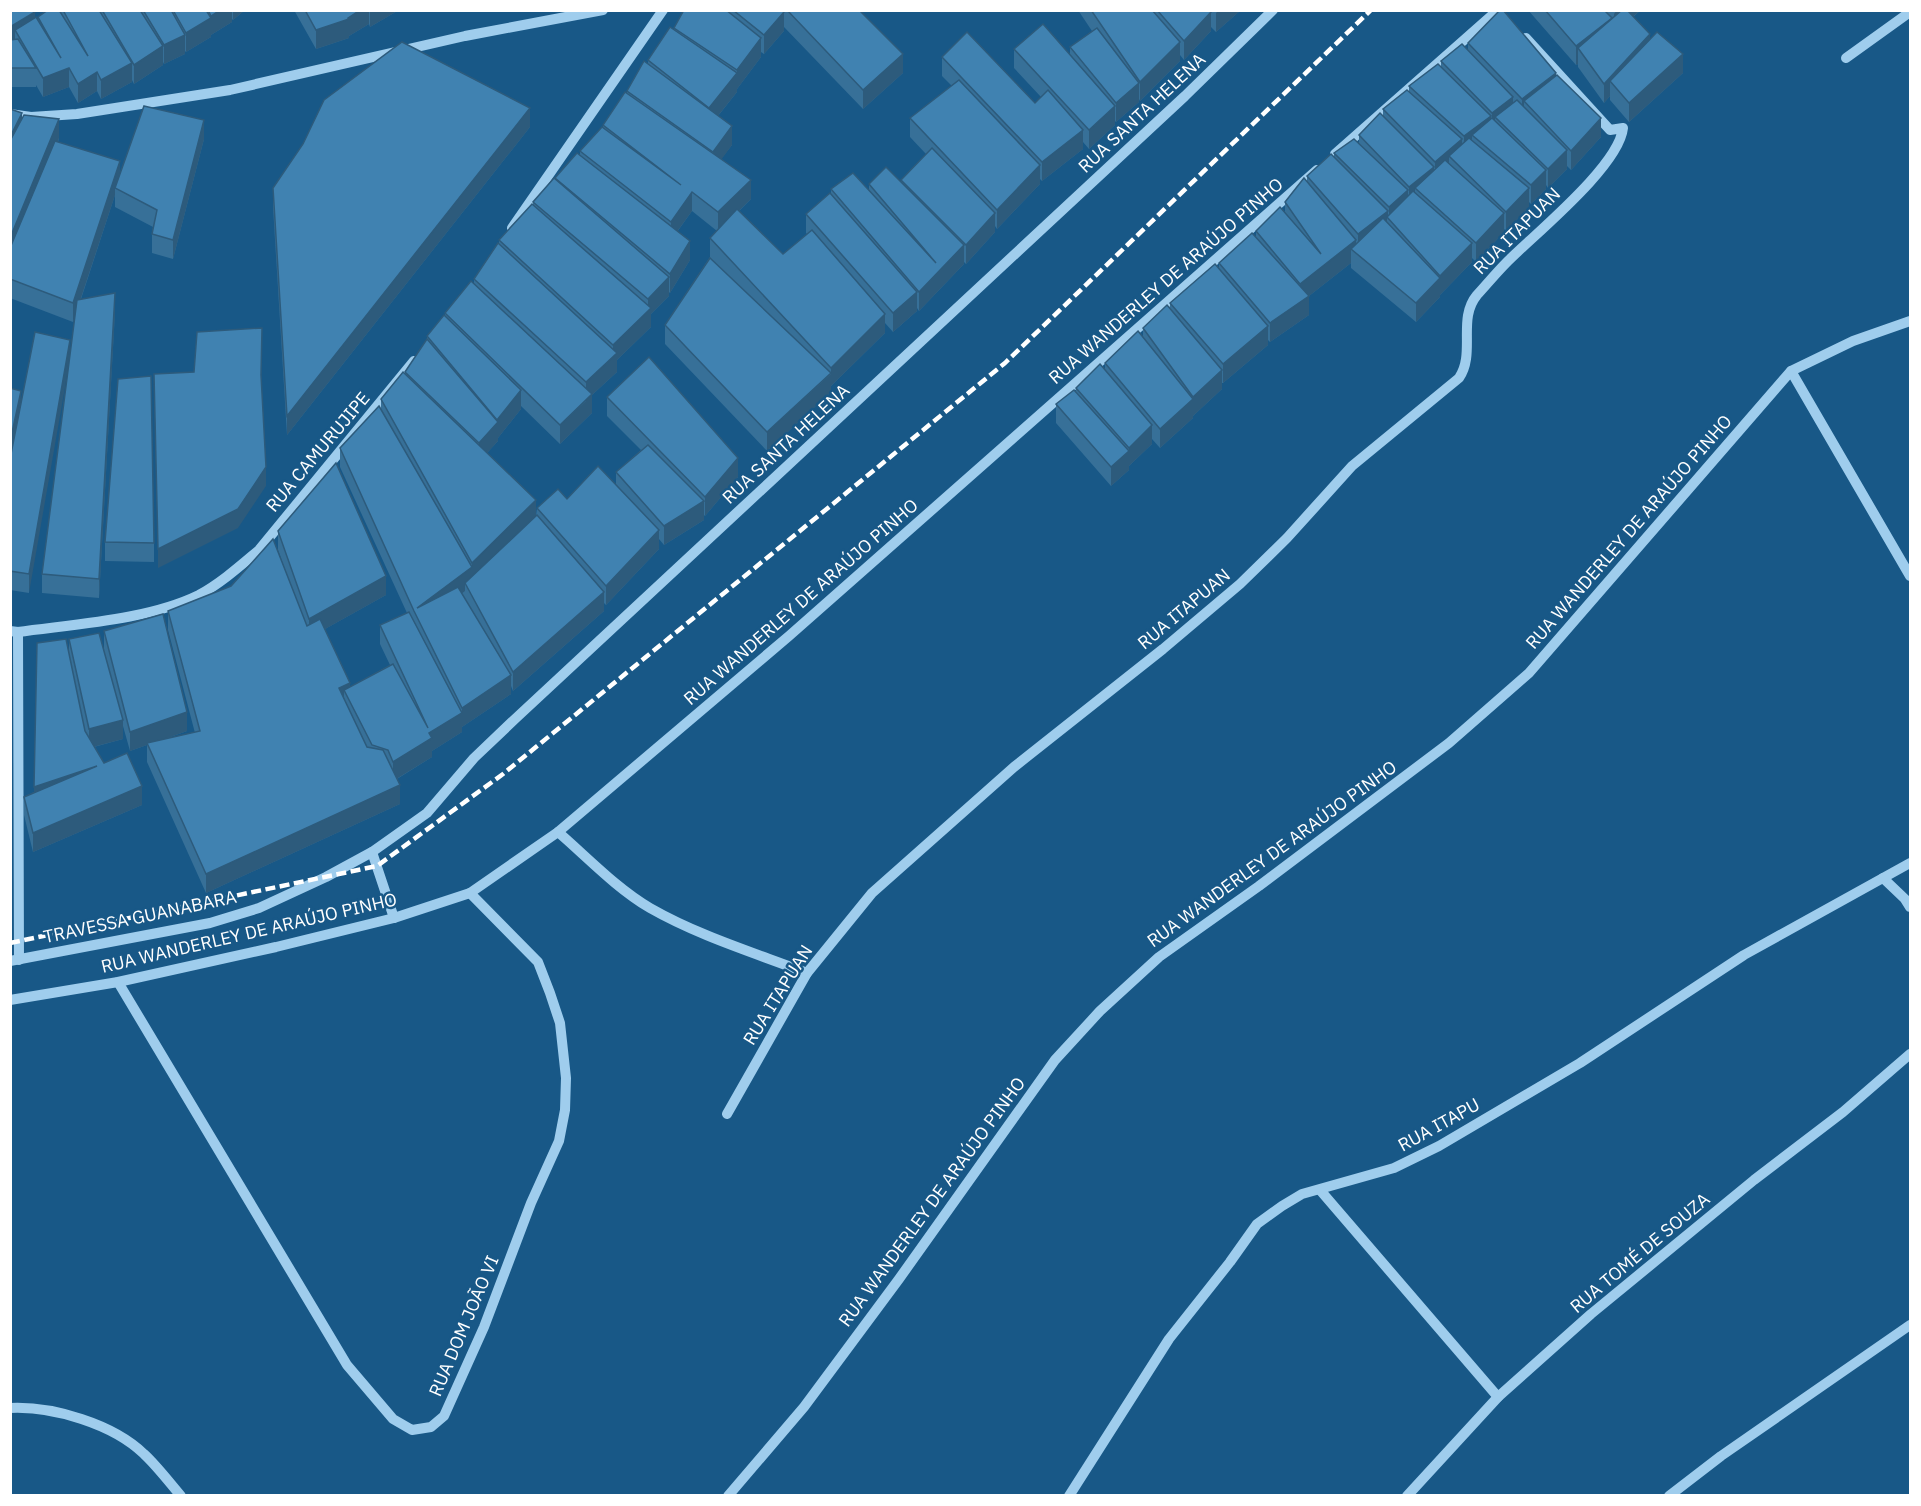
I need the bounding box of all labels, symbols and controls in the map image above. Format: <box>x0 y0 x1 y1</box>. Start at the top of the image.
street label: RUA SANTA HELENA <box>1073 47 1210 178</box>
street label: RUA WANDERLEY DE ARAÚJO PINHO <box>1044 173 1288 389</box>
street label: RUA ITAPUAN <box>1468 182 1565 279</box>
street label: RUA SANTA HELENA <box>717 378 854 509</box>
street label: RUA CAMURUJIPE <box>261 387 375 516</box>
street label: RUA WANDERLEY DE ARAÚJO PINHO <box>1521 410 1737 654</box>
street label: RUA WANDERLEY DE ARAÚJO PINHO <box>679 494 923 710</box>
street label: RUA ITAPUAN <box>1133 563 1235 654</box>
street label: RUA WANDERLEY DE ARAÚJO PINHO <box>1142 755 1401 952</box>
street label: TRAVESSA GUANABARA <box>41 885 239 948</box>
street label: RUA WANDERLEY DE ARAÚJO PINHO <box>99 887 399 978</box>
street label: RUA ITAPUAN <box>738 940 818 1049</box>
street label: RUA WANDERLEY DE ARAÚJO PINHO <box>833 1072 1030 1331</box>
street label: RUA ITAPU <box>1394 1093 1484 1156</box>
street label: RUA TOMÉ DE SOUZA <box>1565 1187 1715 1318</box>
street label: RUA DOM JOÃO VI <box>423 1252 504 1400</box>

